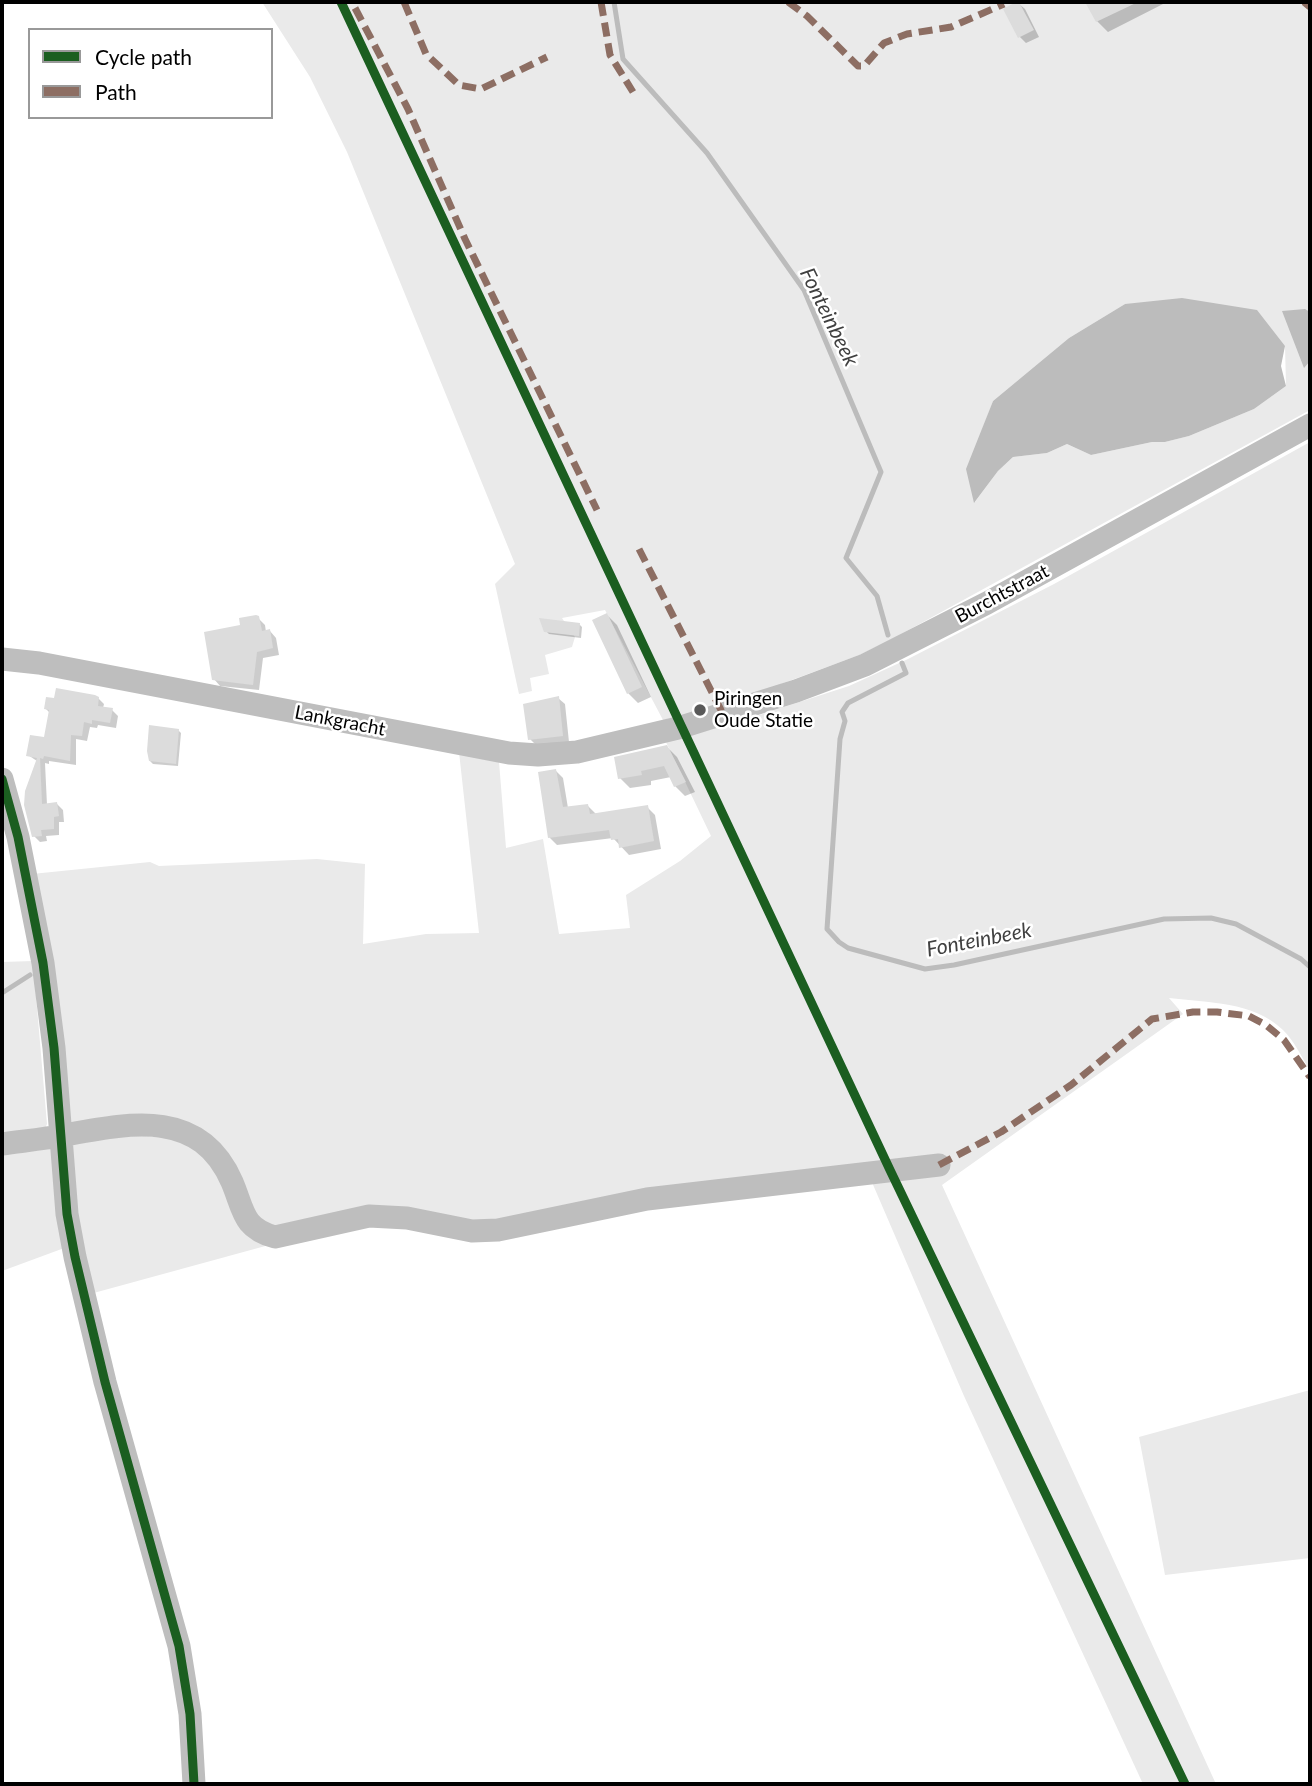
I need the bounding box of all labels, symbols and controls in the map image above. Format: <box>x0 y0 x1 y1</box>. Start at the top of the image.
legend <box>28 28 273 119</box>
text: Cycle path <box>95 44 192 69</box>
text: Path <box>95 79 137 104</box>
water label: Fonteinbeek <box>794 264 864 370</box>
street label: Burchtstraat <box>951 560 1053 628</box>
place label: Piringen Oude Statie <box>714 688 813 732</box>
street label: Lankgracht <box>293 701 387 741</box>
marker: Piringen Oude Statie <box>692 702 708 718</box>
water label: Fonteinbeek <box>924 917 1034 963</box>

